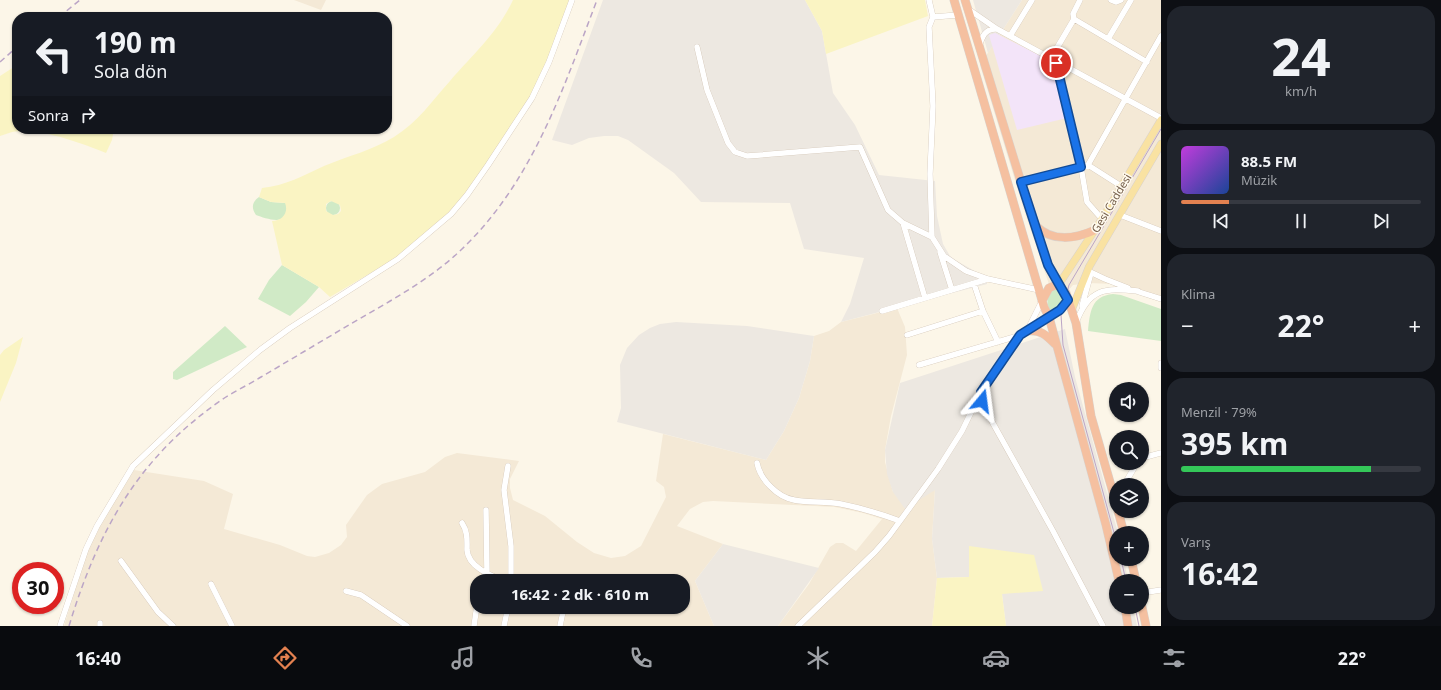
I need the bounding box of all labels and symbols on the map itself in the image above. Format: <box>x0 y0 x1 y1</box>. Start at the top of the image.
pin <box>1039 46 1073 80</box>
street label: Gesi Caddesi <box>1088 171 1134 235</box>
position arrow <box>961 380 1003 422</box>
speed limit sign: 30 <box>12 562 64 614</box>

